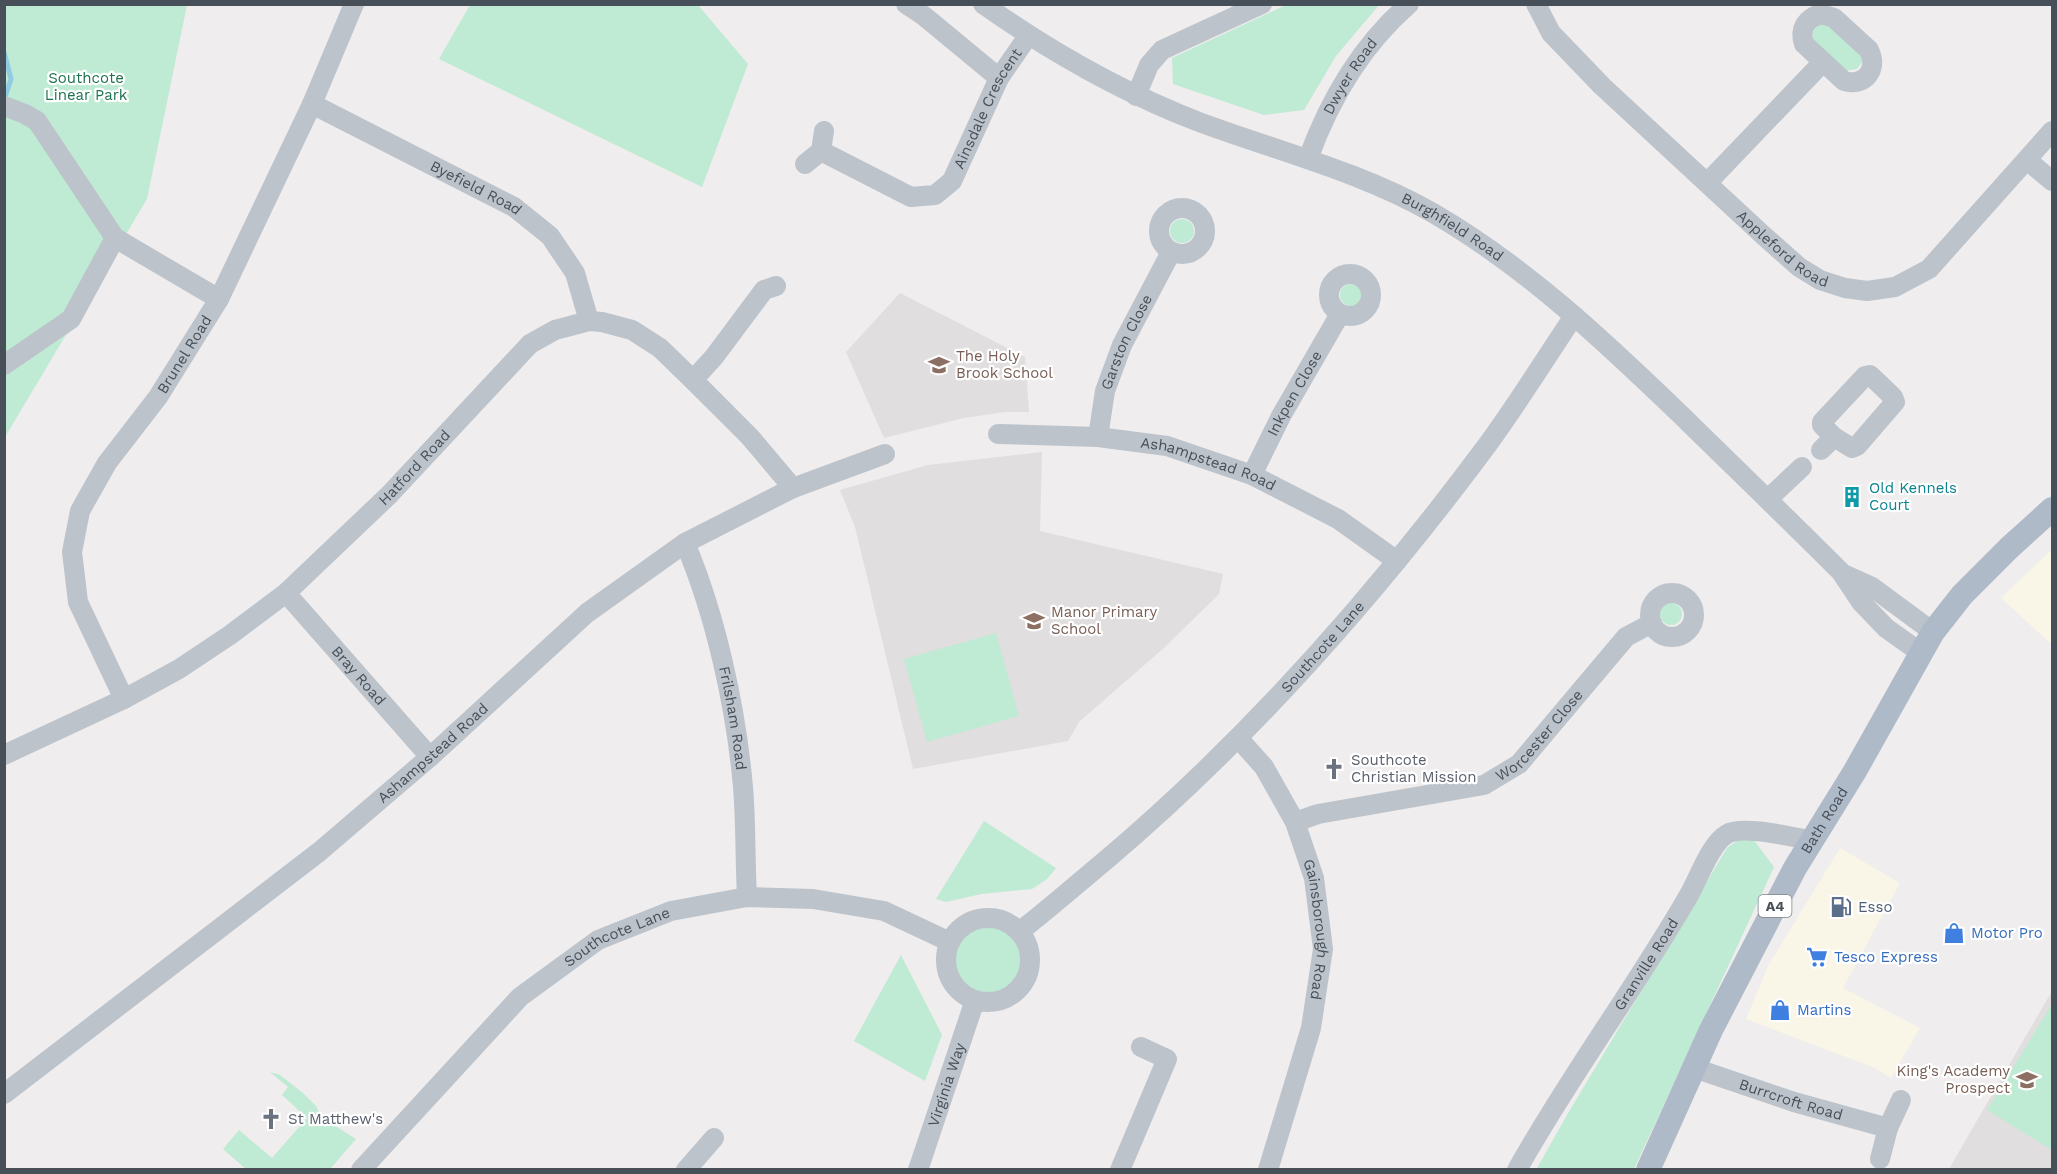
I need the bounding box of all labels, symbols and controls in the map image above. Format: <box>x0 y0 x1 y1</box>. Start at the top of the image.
street label: Dwyer Road <box>1319 35 1381 118</box>
street label: Ainsdale Crescent <box>950 44 1026 172</box>
park label: Southcote Linear Park <box>45 69 128 104</box>
street label: Byefield Road <box>427 157 525 219</box>
street label: Burghfield Road <box>1399 189 1507 265</box>
street label: Appleford Road <box>1733 206 1831 291</box>
street label: Garston Close <box>1097 291 1156 392</box>
street label: Brunel Road <box>153 312 216 397</box>
place label: The Holy Brook School <box>956 347 1053 382</box>
street label: Inkpen Close <box>1264 348 1326 439</box>
school or university icon: The Holy Brook School <box>927 353 951 377</box>
street label: Hatford Road <box>375 426 454 509</box>
street label: Ashampstead Road <box>1140 434 1279 495</box>
place label: Old Kennels Court <box>1869 479 1957 514</box>
building icon: Old Kennels Court <box>1840 485 1864 509</box>
street label: Southcote Lane <box>1277 598 1368 696</box>
place label: Manor Primary School <box>1051 603 1158 638</box>
school or university icon: Manor Primary School <box>1022 609 1046 633</box>
street label: Bray Road <box>328 642 389 709</box>
street label: Frilsham Road <box>715 664 750 771</box>
street label: Worcester Close <box>1492 686 1587 785</box>
street label: Ashampstead Road <box>374 699 492 807</box>
place label: Southcote Christian Mission <box>1351 751 1477 786</box>
church icon: Southcote Christian Mission <box>1322 757 1346 781</box>
street label: Bath Road <box>1797 784 1852 857</box>
street label: Gainsborough Road <box>1299 857 1332 1001</box>
road number: A4 <box>1758 895 1792 917</box>
fuel station icon: Esso <box>1829 895 1853 919</box>
place label: Esso <box>1858 898 1892 916</box>
street label: Southcote Lane <box>561 903 672 971</box>
street label: Granville Road <box>1610 915 1682 1014</box>
shop icon: Motor Pro <box>1942 921 1966 945</box>
place label: Motor Pro <box>1971 924 2043 942</box>
supermarket icon: Tesco Express <box>1805 945 1829 969</box>
place label: Tesco Express <box>1834 948 1938 966</box>
shop icon: Martins <box>1768 998 1792 1022</box>
place label: Martins <box>1797 1001 1851 1019</box>
street label: Virginia Way <box>924 1040 969 1129</box>
place label: King's Academy Prospect <box>1896 1062 2011 1097</box>
school or university icon: King's Academy Prospect <box>2015 1068 2039 1092</box>
street label: Burrcroft Road <box>1737 1075 1845 1124</box>
church icon: St Matthew's <box>259 1107 283 1131</box>
place label: St Matthew's <box>288 1110 383 1128</box>

